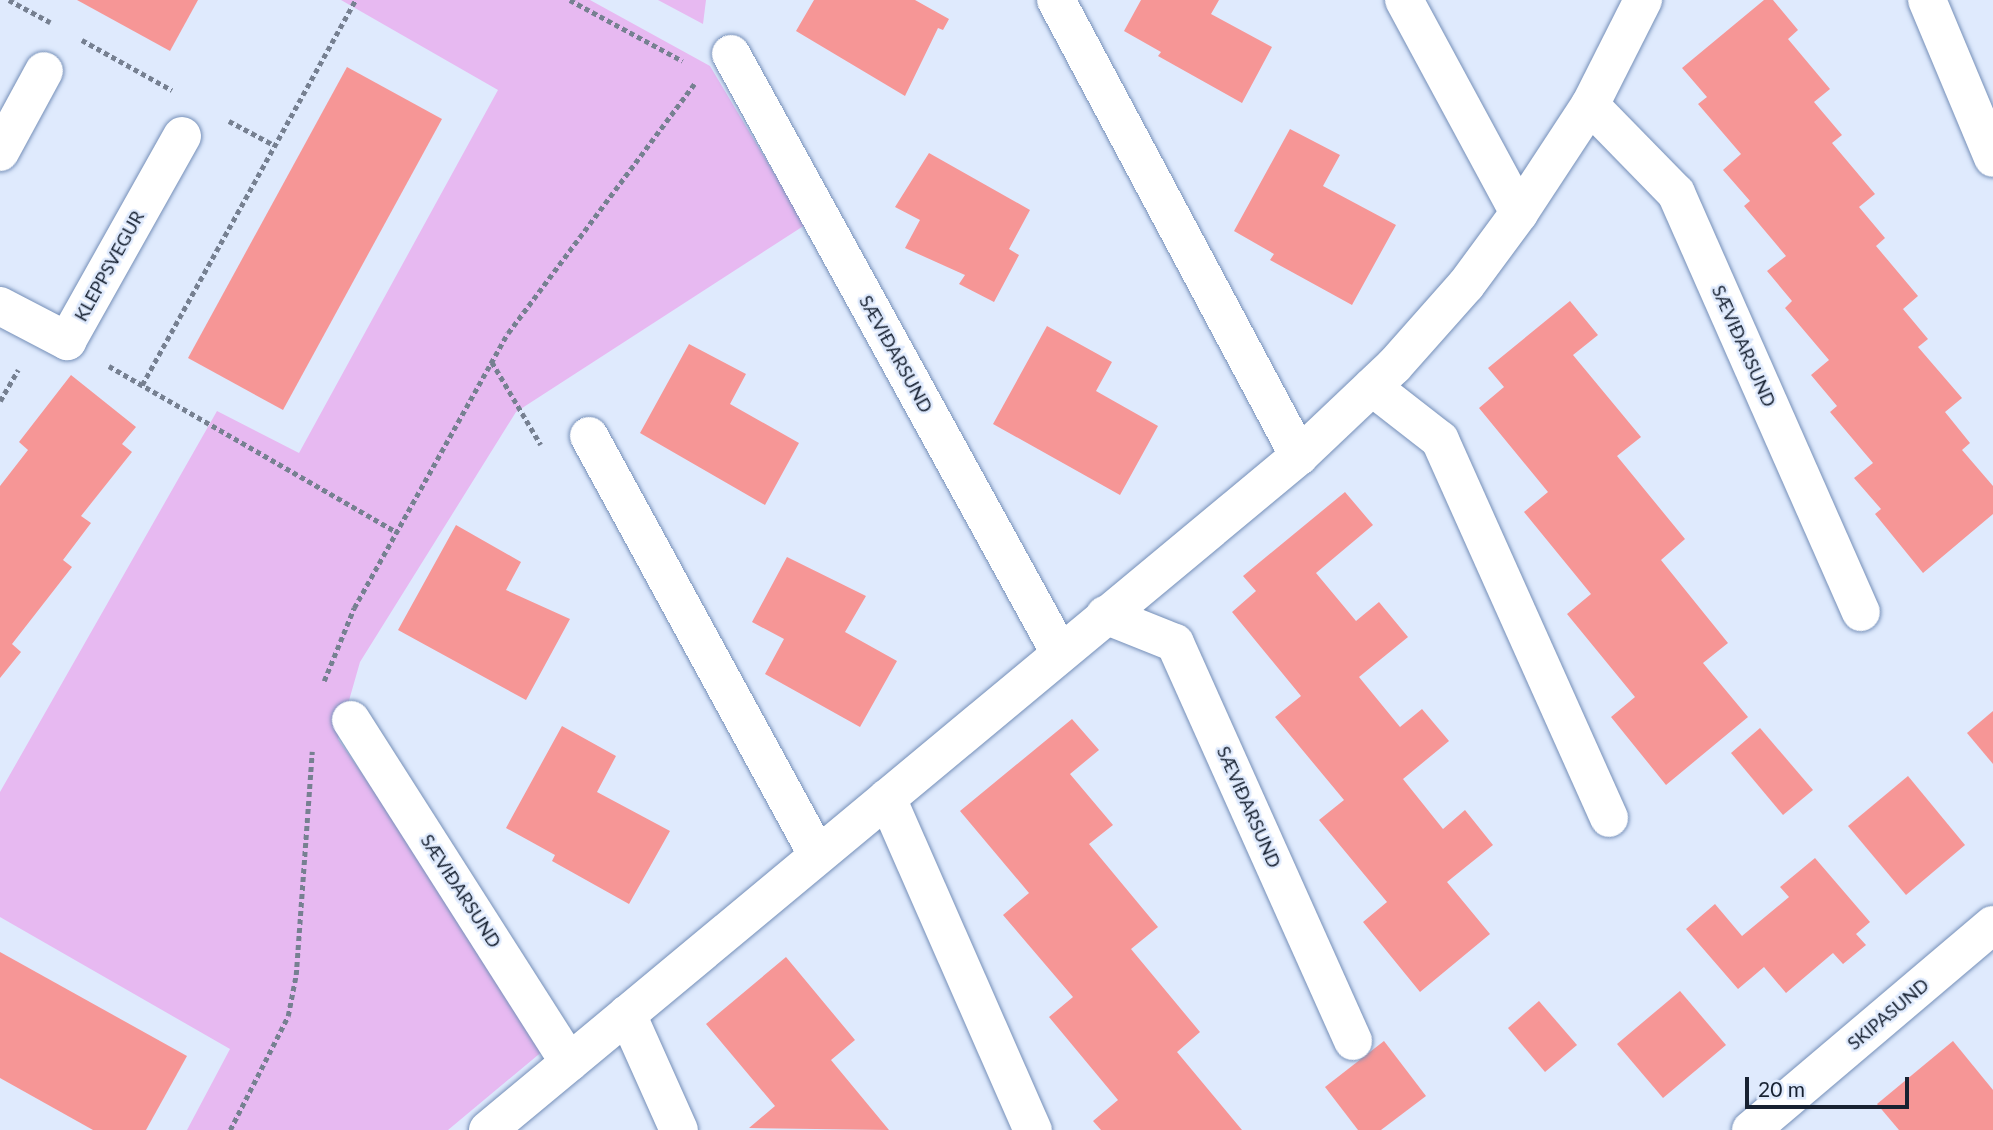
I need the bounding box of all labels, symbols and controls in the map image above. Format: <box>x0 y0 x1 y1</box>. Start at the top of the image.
street label: KLEPPSVEGUR <box>70 207 148 325</box>
street label: SÆVIÐARSUND <box>1708 282 1780 410</box>
street label: SÆVIÐARSUND <box>855 292 937 416</box>
street label: SÆVIÐARSUND <box>1213 743 1285 871</box>
street label: SÆVIÐARSUND <box>416 830 506 952</box>
street label: SKIPASUND <box>1843 974 1933 1054</box>
scale bar <box>1748 1064 1912 1108</box>
text: 20 m <box>1758 1076 1805 1101</box>

